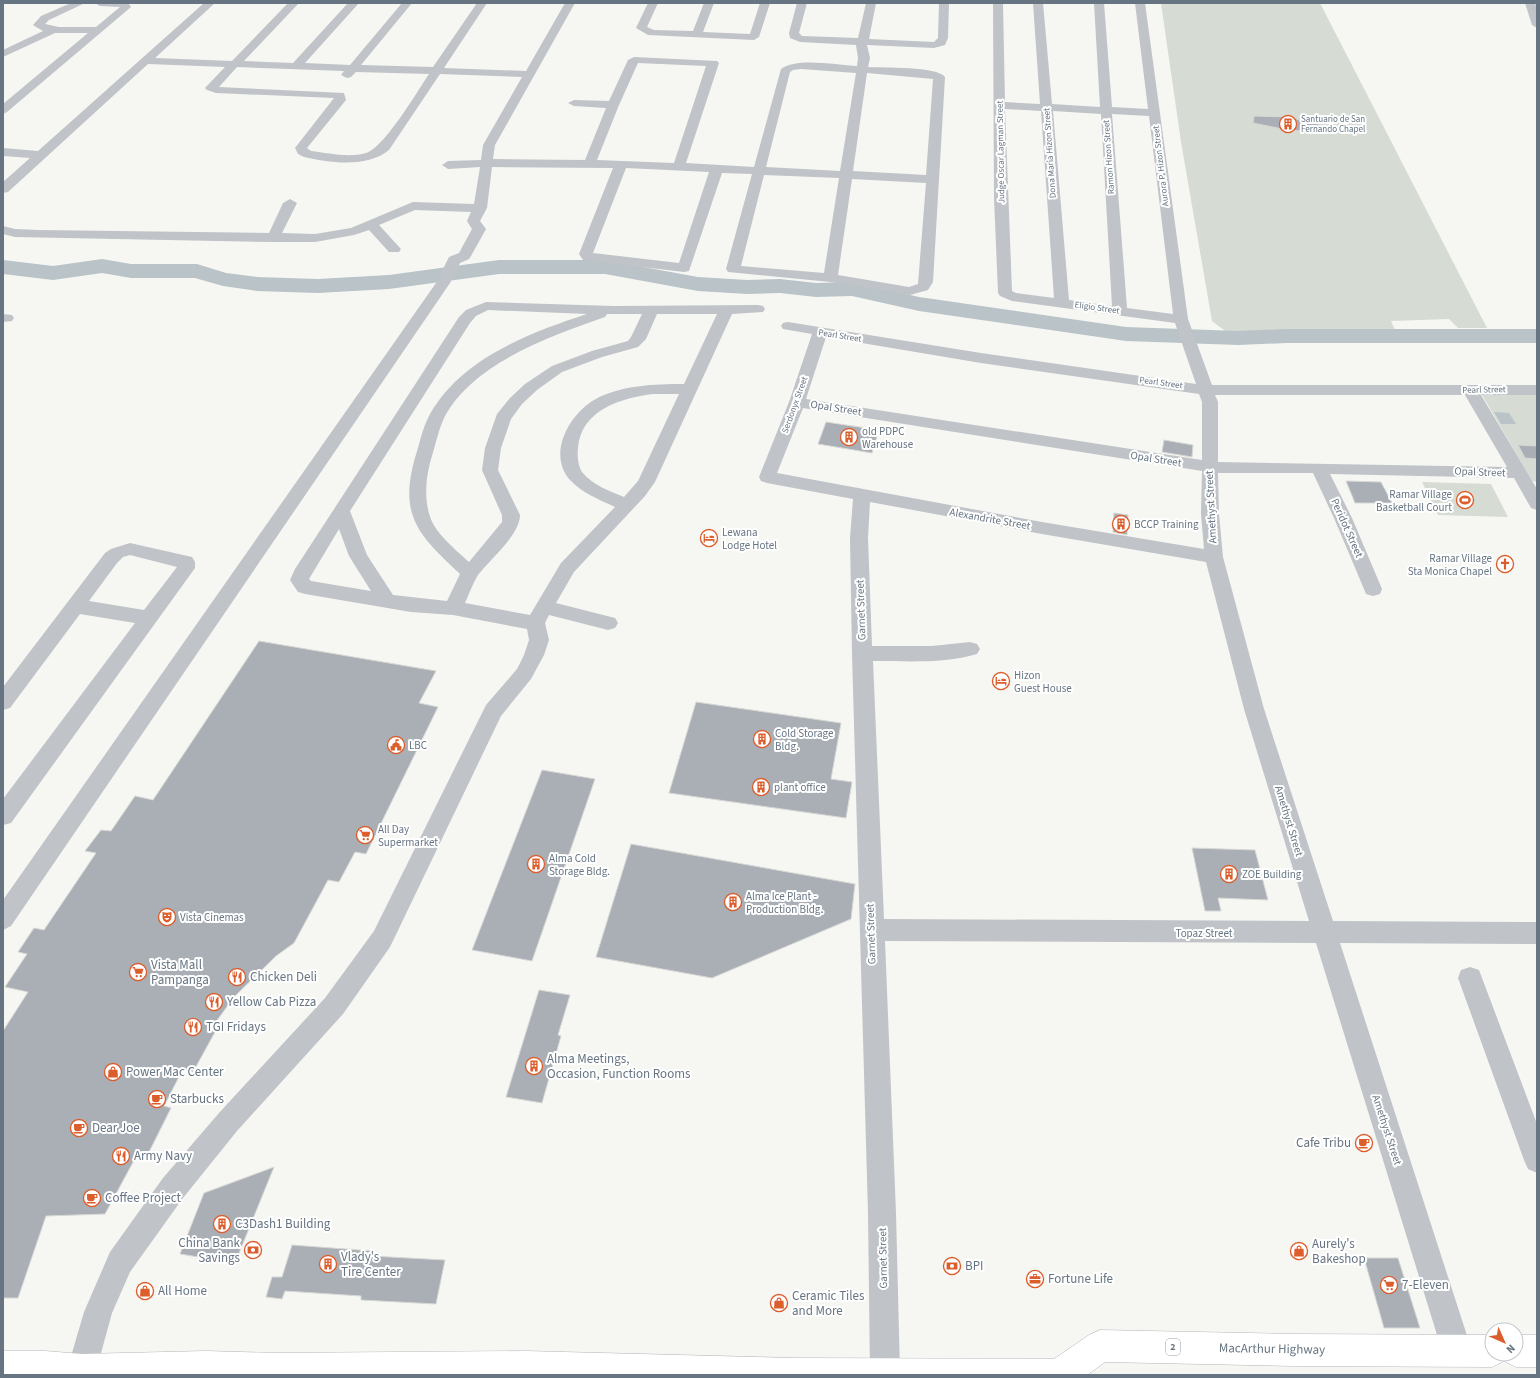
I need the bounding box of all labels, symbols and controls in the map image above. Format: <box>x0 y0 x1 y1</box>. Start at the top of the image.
street label: Judge Oscar Lagman Street <box>994 100 1008 204</box>
street label: Dona Maria Hizon Street <box>1040 107 1060 199</box>
place label: Santuario de San Fernando Chapel <box>1301 113 1365 136</box>
building icon: Santuario de San Fernando Chapel <box>1278 114 1298 134</box>
street label: Ramon Hizon Street <box>1100 119 1118 195</box>
street label: Aurora P. Hizon Street <box>1150 125 1172 207</box>
street label: Eligio Street <box>1074 298 1120 318</box>
street label: Pearl Street <box>817 326 863 346</box>
street label: Pearl Street <box>1139 374 1183 392</box>
street label: Serdonyx Street <box>779 375 811 435</box>
street label: Pearl Street <box>1462 383 1506 397</box>
street label: Opal Street <box>809 397 863 419</box>
place label: old PDPC Warehouse <box>862 424 914 452</box>
building icon: old PDPC Warehouse <box>839 427 859 447</box>
street label: Opal Street <box>1129 448 1183 470</box>
street label: Opal Street <box>1454 464 1506 480</box>
street label: Amethyst Street <box>1202 470 1220 544</box>
place label: Ramar Village Basketball Court <box>1376 487 1453 515</box>
sports icon: Ramar Village Basketball Court <box>1455 490 1475 510</box>
street label: Peridot Street <box>1327 496 1367 560</box>
street label: Alexandrite Street <box>948 505 1032 534</box>
building icon: BCCP Training <box>1111 514 1131 534</box>
place label: BCCP Training <box>1134 517 1199 532</box>
place label: Lewana Lodge Hotel <box>722 525 777 553</box>
hotel icon: Lewana Lodge Hotel <box>699 528 719 548</box>
place label: Ramar Village Sta Monica Chapel <box>1408 551 1493 579</box>
church icon: Ramar Village Sta Monica Chapel <box>1495 554 1515 574</box>
street label: Garnet Street <box>852 579 870 641</box>
place label: Hizon Guest House <box>1014 668 1072 696</box>
hotel icon: Hizon Guest House <box>991 671 1011 691</box>
place label: Cold Storage Bldg. <box>775 726 834 754</box>
building icon: Cold Storage Bldg. <box>752 729 772 749</box>
public building icon: LBC <box>386 735 406 755</box>
place label: LBC <box>409 738 427 753</box>
building icon: plant office <box>751 777 771 797</box>
place label: plant office <box>774 780 826 795</box>
street label: Amethyst Street <box>1271 784 1307 858</box>
place label: All Day Supermarket <box>378 822 438 850</box>
supermarket icon: All Day Supermarket <box>355 825 375 845</box>
place label: Alma Cold Storage Bldg. <box>549 851 610 879</box>
building icon: Alma Cold Storage Bldg. <box>526 854 546 874</box>
building icon: ZOE Building <box>1219 864 1239 884</box>
place label: ZOE Building <box>1242 867 1302 882</box>
place label: Alma Ice Plant - Production Bldg. <box>746 889 823 917</box>
building icon: Alma Ice Plant - Production Bldg. <box>723 892 743 912</box>
street label: Garnet Street <box>862 903 880 965</box>
theatre icon: Vista Cinemas <box>157 907 177 927</box>
place label: Vista Cinemas <box>180 910 244 925</box>
street label: Topaz Street <box>1175 926 1233 941</box>
place label: Vista Mall Pampanga <box>151 956 209 989</box>
supermarket icon: Vista Mall Pampanga <box>128 962 148 982</box>
restaurant icon: Chicken Deli <box>227 967 247 987</box>
place label: Chicken Deli <box>250 968 317 986</box>
restaurant icon: Yellow Cab Pizza <box>204 992 224 1012</box>
place label: Yellow Cab Pizza <box>226 993 316 1011</box>
restaurant icon: TGI Fridays <box>183 1017 203 1037</box>
place label: TGI Fridays <box>206 1018 266 1036</box>
place label: Alma Meetings, Occasion, Function Rooms <box>547 1050 691 1083</box>
building icon: Alma Meetings, Occasion, Function Rooms <box>524 1056 544 1076</box>
shop icon: Power Mac Center <box>103 1062 123 1082</box>
place label: Power Mac Center <box>126 1063 224 1081</box>
cafe icon: Starbucks <box>147 1089 167 1109</box>
place label: Starbucks <box>170 1090 224 1108</box>
street label: Amethyst Street <box>1369 1093 1406 1167</box>
cafe icon: Dear Joe <box>69 1118 89 1138</box>
place label: Dear Joe <box>92 1119 140 1137</box>
cafe icon: Cafe Tribu <box>1354 1133 1374 1153</box>
place label: Cafe Tribu <box>1296 1134 1351 1152</box>
restaurant icon: Army Navy <box>111 1146 131 1166</box>
place label: Army Navy <box>134 1147 192 1165</box>
cafe icon: Coffee Project <box>82 1188 102 1208</box>
place label: Coffee Project <box>105 1189 182 1207</box>
building icon: C3Dash1 Building <box>212 1214 232 1234</box>
place label: C3Dash1 Building <box>235 1215 331 1233</box>
street label: Garnet Street <box>875 1227 891 1289</box>
place label: China Bank Savings <box>178 1234 241 1267</box>
place label: Aurely's Bakeshop <box>1312 1235 1366 1268</box>
bank icon: China Bank Savings <box>243 1240 263 1260</box>
shop icon: Aurely's Bakeshop <box>1289 1241 1309 1261</box>
place label: Vlady's Tire Center <box>341 1248 401 1281</box>
building icon: Vlady's Tire Center <box>318 1254 338 1274</box>
bank icon: BPI <box>942 1256 962 1276</box>
place label: BPI <box>965 1257 983 1275</box>
office icon: Fortune Life <box>1025 1269 1045 1289</box>
place label: Fortune Life <box>1048 1270 1113 1288</box>
supermarket icon: 7-Eleven <box>1379 1275 1399 1295</box>
place label: 7-Eleven <box>1402 1276 1449 1294</box>
shop icon: All Home <box>135 1281 155 1301</box>
place label: All Home <box>158 1282 207 1300</box>
place label: Ceramic Tiles and More <box>792 1287 865 1320</box>
shop icon: Ceramic Tiles and More <box>769 1293 789 1313</box>
north arrow <box>1484 1322 1524 1362</box>
road number: 2 <box>1166 1339 1180 1355</box>
street label: MacArthur Highway <box>1219 1339 1325 1359</box>
text: N <box>1503 1341 1519 1357</box>

